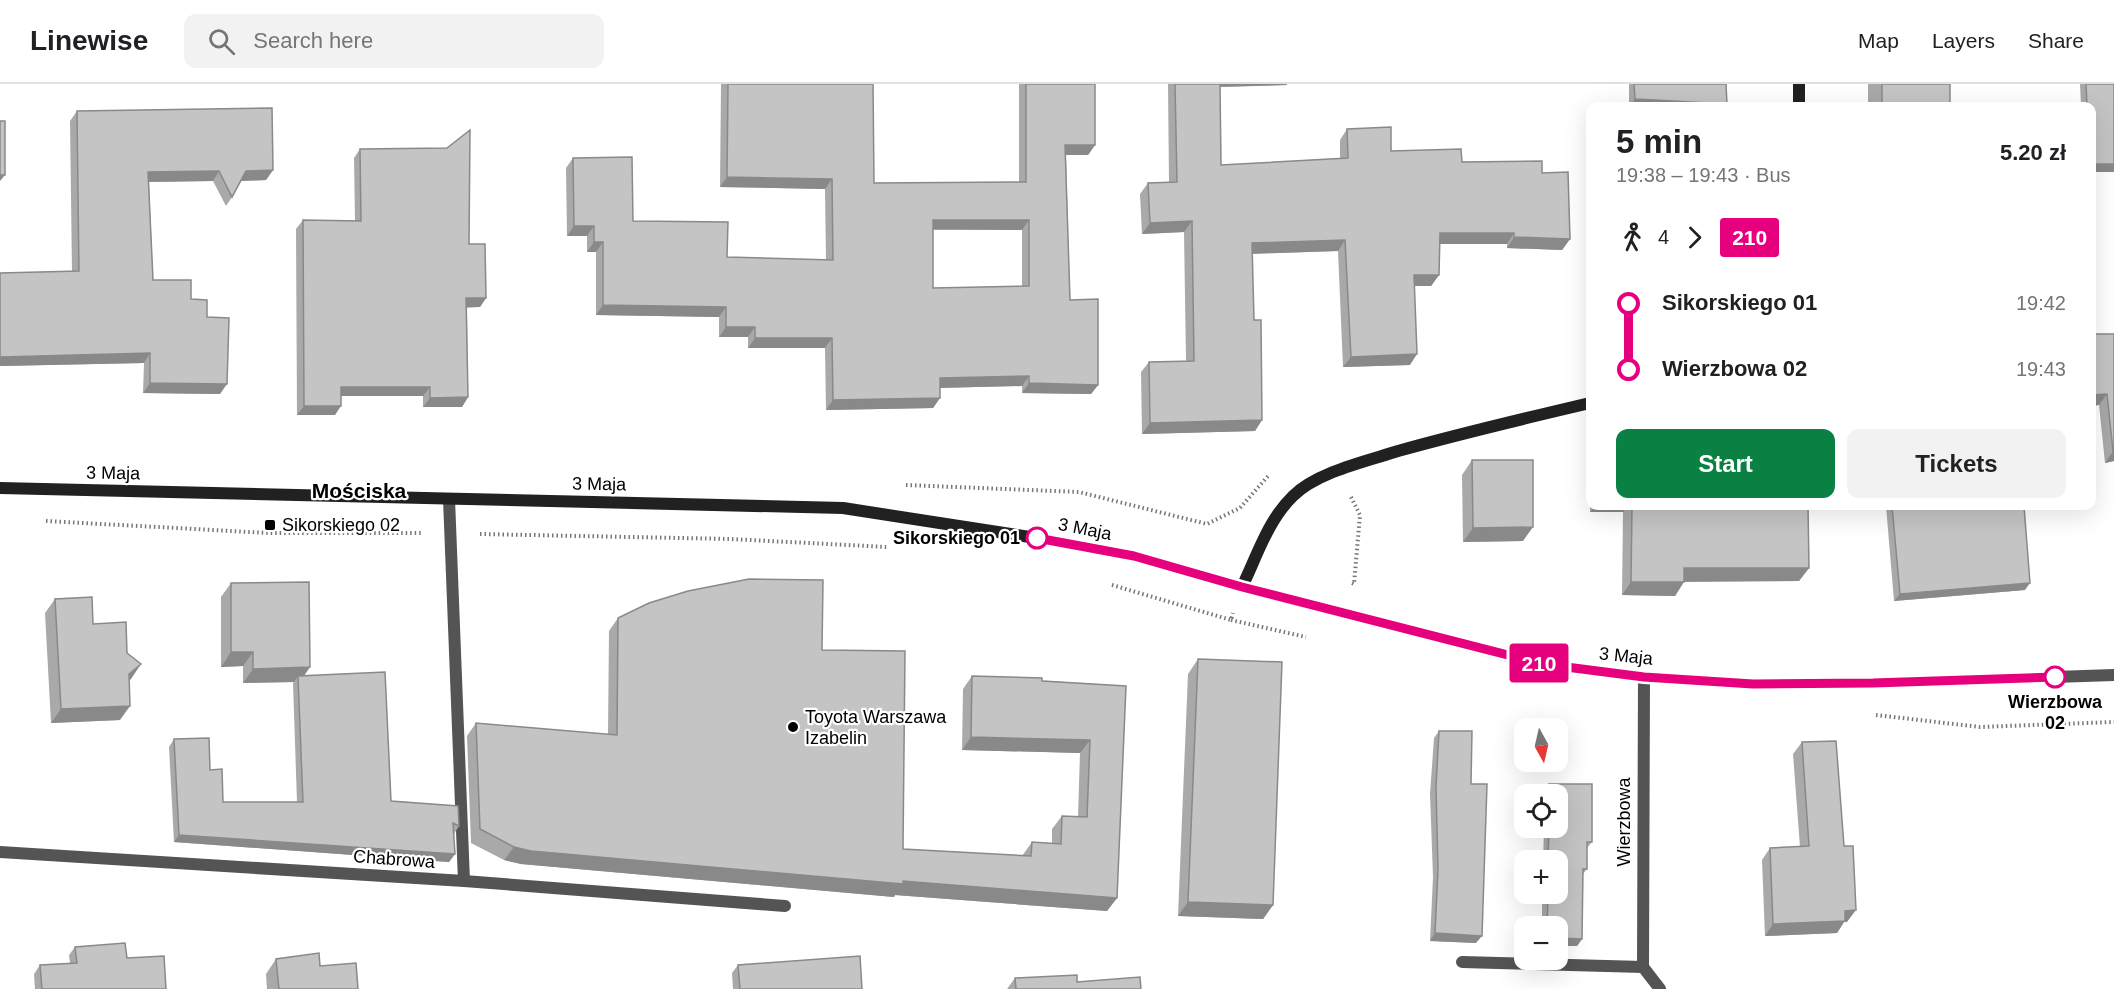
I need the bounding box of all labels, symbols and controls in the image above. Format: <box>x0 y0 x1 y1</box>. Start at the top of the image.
search box <box>184 14 604 68</box>
text: Linewise <box>30 25 148 56</box>
icon: search <box>205 25 238 58</box>
text: Search here <box>253 28 373 53</box>
text: Map <box>1858 29 1899 52</box>
text: Layers <box>1932 29 1995 52</box>
text: Share <box>2028 29 2084 52</box>
text: 5 min <box>1616 123 1702 160</box>
text: 5.20 zł <box>2000 140 2066 165</box>
text: 19:38 – 19:43 · Bus <box>1616 164 1791 186</box>
icon: walk <box>1616 221 1649 254</box>
icon: forward <box>1678 221 1711 254</box>
text: 4 <box>1658 226 1669 248</box>
text: 210 <box>1732 226 1767 249</box>
text: Sikorskiego 01 <box>1662 290 1817 315</box>
text: 19:42 <box>2016 292 2066 314</box>
text: Wierzbowa 02 <box>1662 356 1807 381</box>
text: 19:43 <box>2016 358 2066 380</box>
button: Start <box>1616 429 1835 498</box>
button: Tickets <box>1847 429 2066 498</box>
street label: 3 Maja <box>86 463 141 483</box>
street label: 3 Maja <box>572 474 627 494</box>
district label: Mościska <box>312 479 407 502</box>
street label: 3 Maja <box>1057 514 1114 544</box>
place label: Sikorskiego 02 <box>282 515 400 535</box>
marker: Sikorskiego 02 <box>263 518 277 532</box>
marker: Sikorskiego 01 <box>1026 527 1048 549</box>
place label: Sikorskiego 01 <box>893 528 1020 548</box>
street label: 3 Maja <box>1598 643 1655 669</box>
line badge: 210 <box>1504 644 1574 682</box>
text: 210 <box>1521 652 1557 675</box>
marker: Wierzbowa 02 <box>2044 666 2066 688</box>
place label: Wierzbowa 02 <box>2008 692 2103 733</box>
place label: Toyota Warszawa Izabelin <box>805 707 947 748</box>
north arrow <box>1514 718 1568 772</box>
map controls <box>1514 718 1568 970</box>
marker: Toyota Warszawa Izabelin <box>786 720 800 734</box>
street label: Wierzbowa <box>1614 777 1634 867</box>
button: locate <box>1514 784 1568 838</box>
street label: Chabrowa <box>352 846 437 872</box>
button: + <box>1514 850 1568 904</box>
button: − <box>1514 916 1568 970</box>

